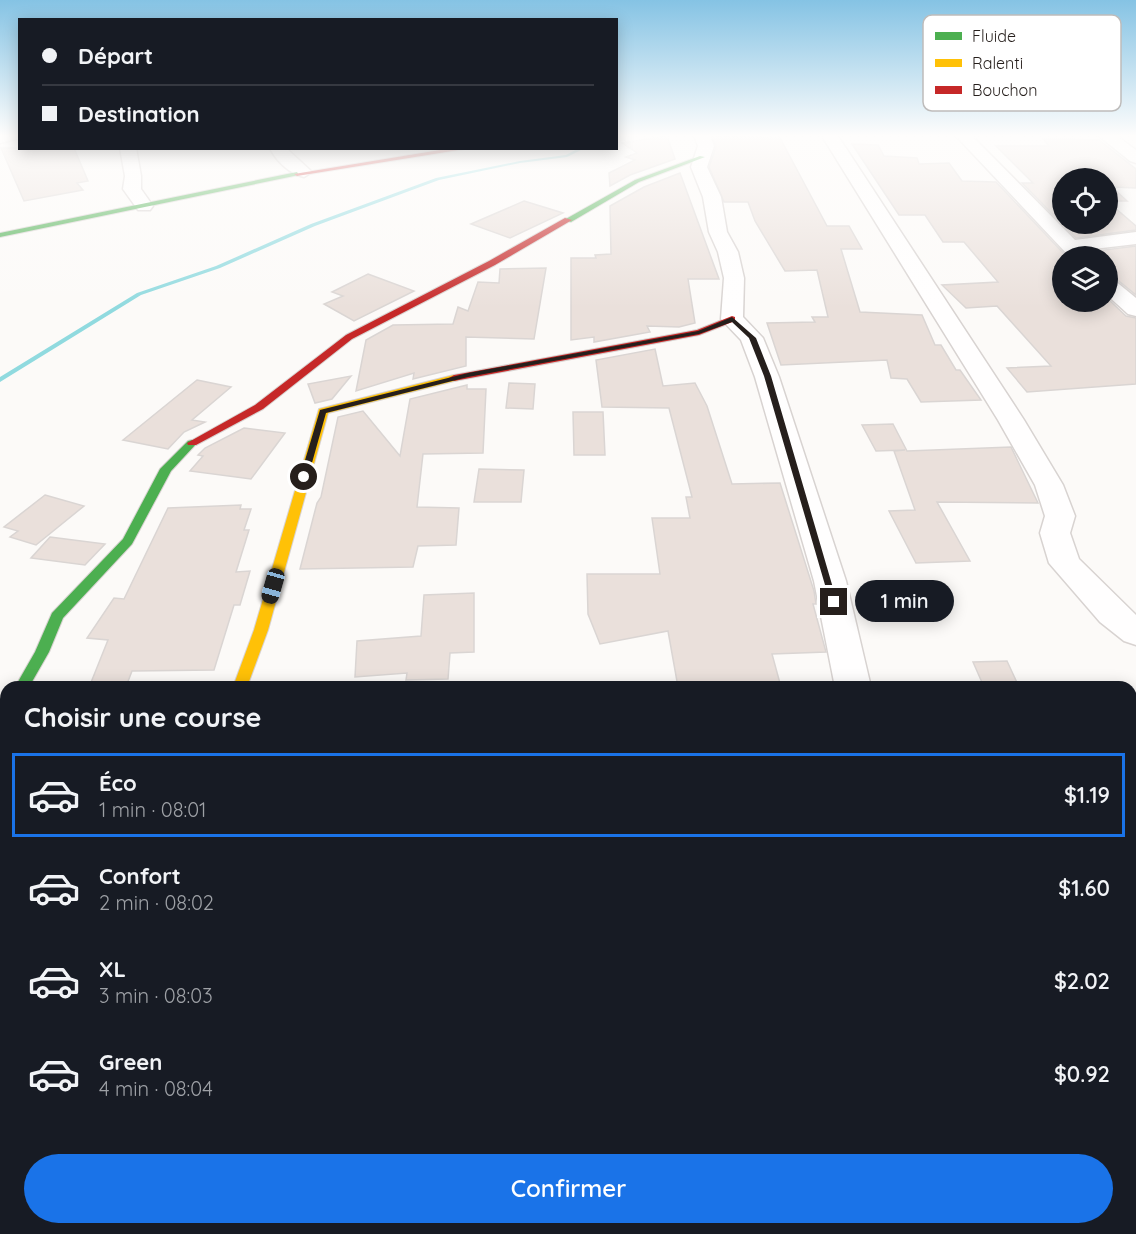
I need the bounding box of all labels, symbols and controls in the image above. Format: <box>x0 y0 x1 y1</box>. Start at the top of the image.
legend <box>923 15 1121 111</box>
text: Fluide <box>972 26 1016 46</box>
text: Départ <box>78 42 153 70</box>
text: Ralenti <box>972 53 1023 73</box>
text: Bouchon <box>972 80 1037 100</box>
text: Destination <box>78 100 200 128</box>
map controls <box>1052 168 1118 312</box>
button: locate <box>1052 168 1118 234</box>
button: layers <box>1052 246 1118 312</box>
route start <box>290 463 317 490</box>
car <box>259 566 287 606</box>
callout: 1 min <box>855 581 954 623</box>
route end <box>820 588 847 615</box>
text: 1 min <box>881 588 928 613</box>
text: Choisir une course <box>24 700 261 734</box>
icon: car <box>27 768 81 822</box>
text: Éco <box>99 769 137 797</box>
text: $1.19 <box>1064 781 1110 809</box>
text: 1 min · 08:01 <box>99 797 207 822</box>
icon: car <box>27 861 81 915</box>
text: Confort <box>99 862 181 890</box>
text: $1.60 <box>1058 874 1110 902</box>
text: 2 min · 08:02 <box>99 890 214 915</box>
icon: car <box>27 954 81 1008</box>
text: XL <box>99 955 126 983</box>
text: $2.02 <box>1054 967 1110 995</box>
text: 3 min · 08:03 <box>99 983 213 1008</box>
icon: car <box>27 1047 81 1101</box>
text: Green <box>99 1048 162 1076</box>
text: $0.92 <box>1054 1060 1110 1088</box>
text: 4 min · 08:04 <box>99 1076 213 1101</box>
button: Confirmer <box>24 1154 1113 1223</box>

